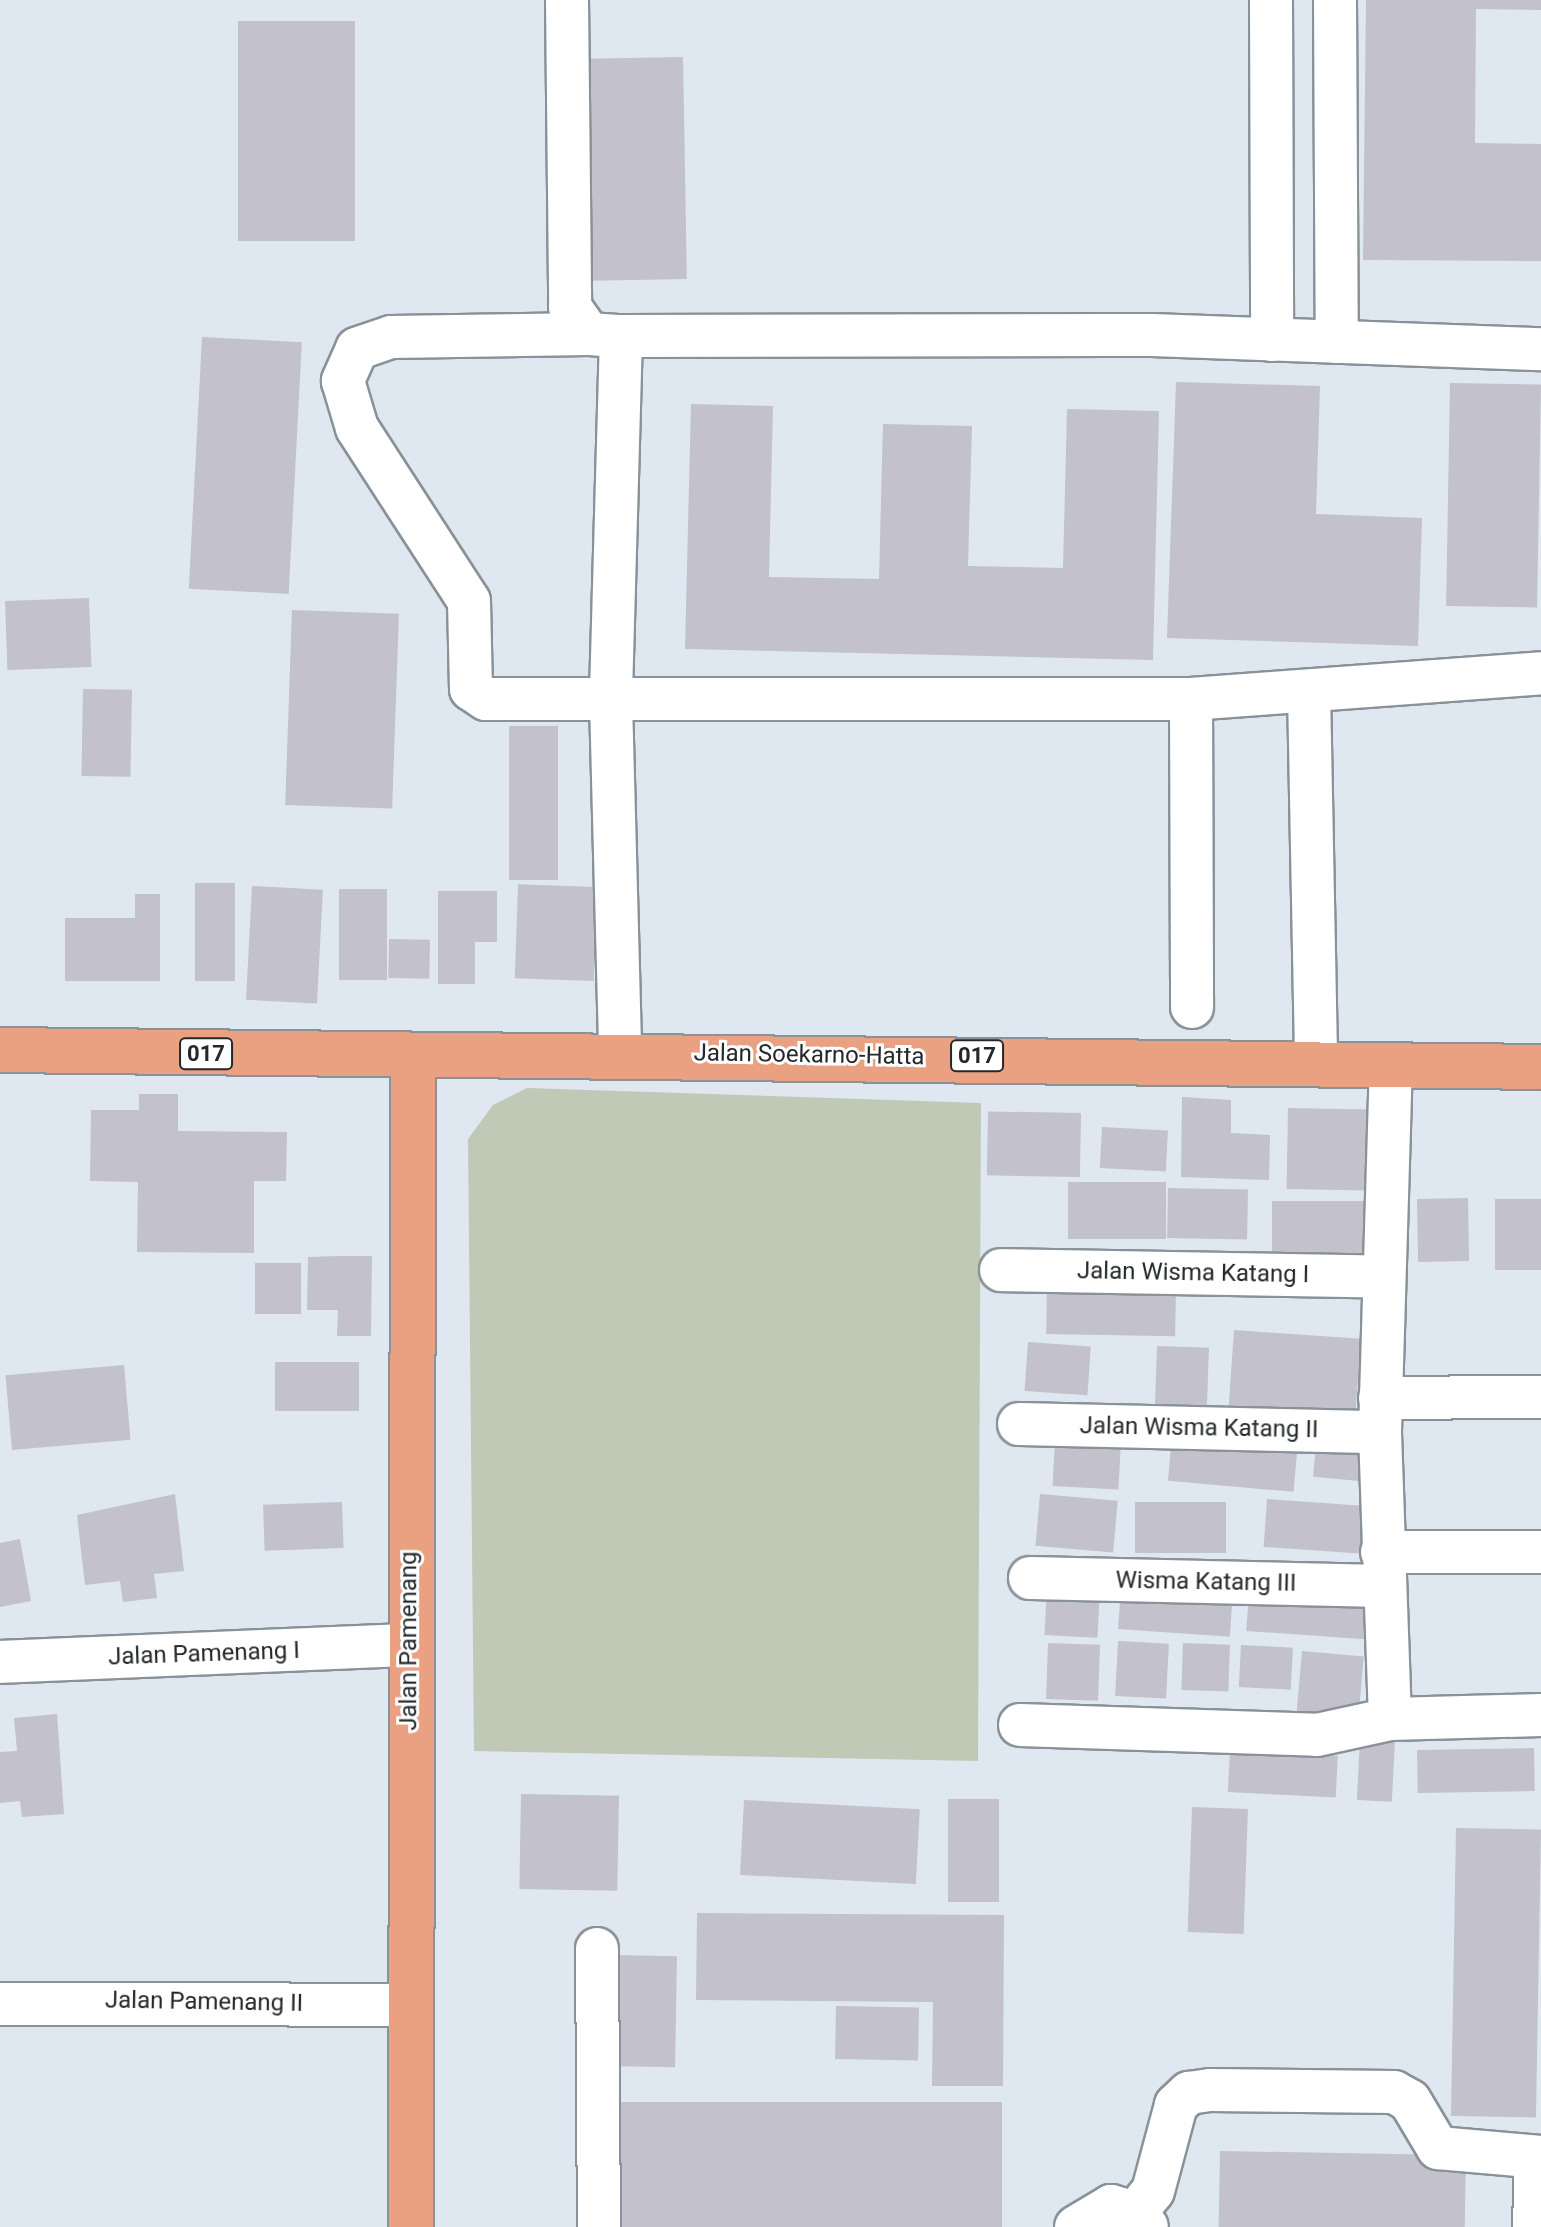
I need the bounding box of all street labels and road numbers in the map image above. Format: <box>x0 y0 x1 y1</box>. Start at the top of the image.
road number: 017 <box>178 1036 234 1072</box>
road number: 017 <box>949 1038 1005 1074</box>
street label: Jalan Soekarno-Hatta <box>693 1039 925 1071</box>
street label: Jalan Wisma Katang I <box>1077 1257 1309 1289</box>
street label: Jalan Wisma Katang II <box>1079 1412 1319 1444</box>
street label: Jalan Pamenang <box>395 1551 423 1731</box>
street label: Wisma Katang III <box>1115 1566 1297 1598</box>
street label: Jalan Pamenang I <box>108 1636 300 1672</box>
street label: Jalan Pamenang II <box>105 1986 303 2018</box>

